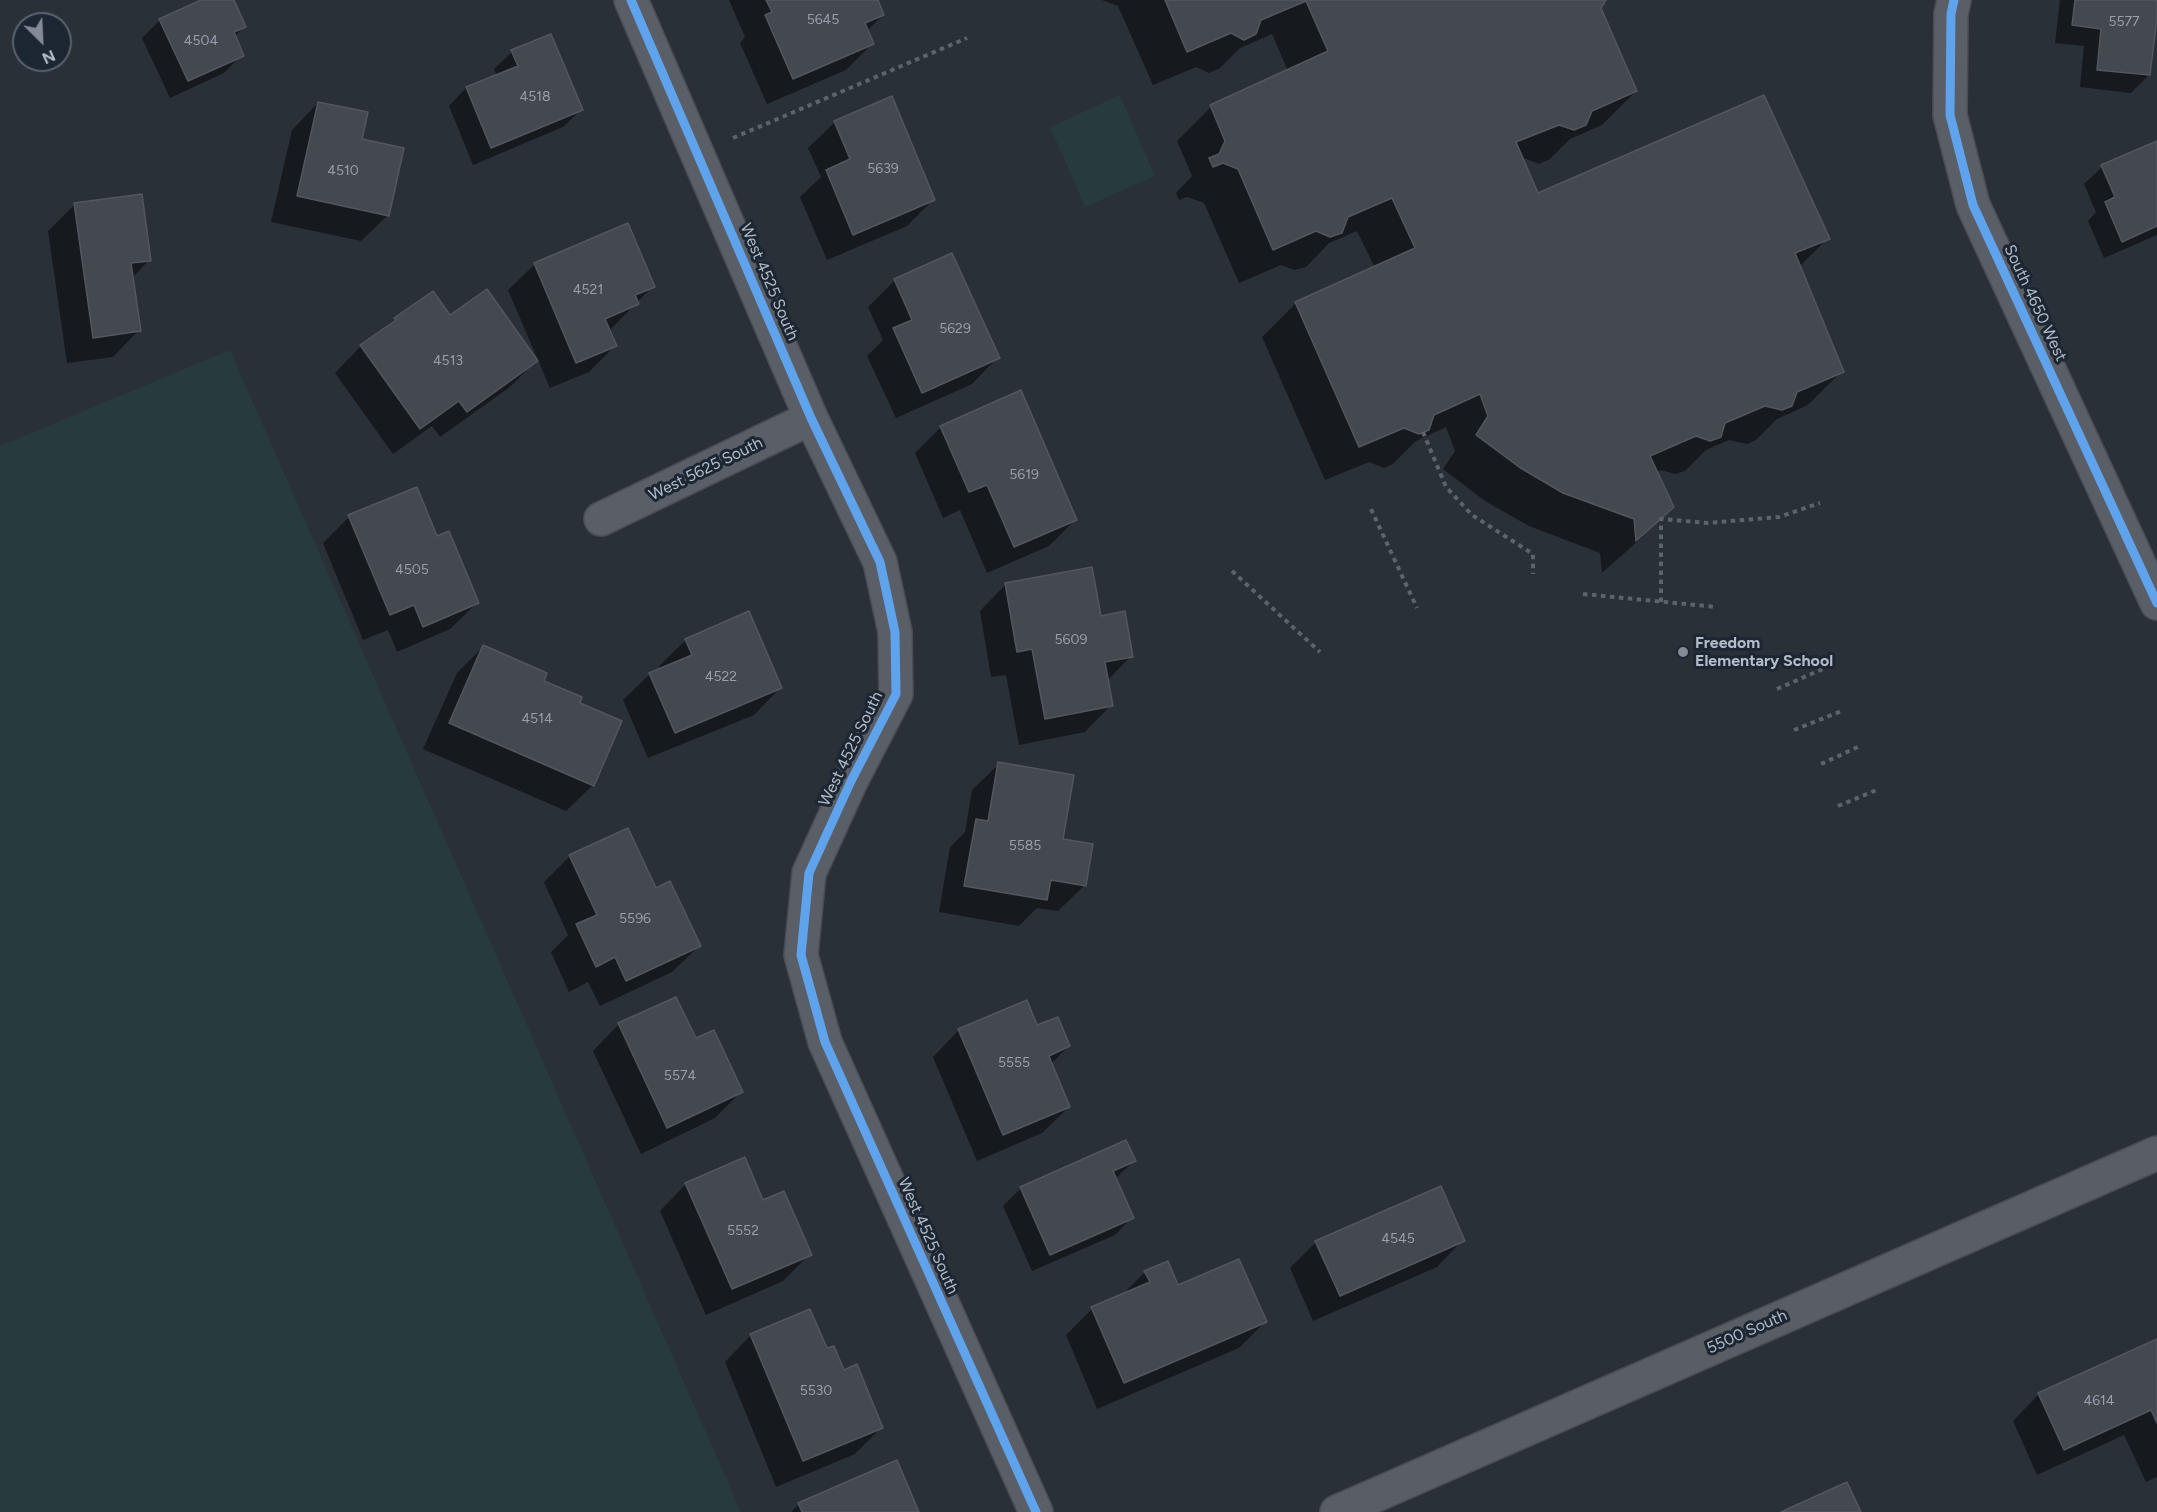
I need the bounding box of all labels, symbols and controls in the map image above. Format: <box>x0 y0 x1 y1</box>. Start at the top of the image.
north arrow <box>12 12 72 72</box>
house number: 5645 <box>807 12 839 28</box>
house number: 5577 <box>2108 14 2140 30</box>
house number: 4504 <box>184 33 218 49</box>
text: N <box>39 46 58 68</box>
house number: 4518 <box>519 89 551 105</box>
house number: 5639 <box>867 161 899 177</box>
house number: 4510 <box>327 163 359 179</box>
street label: West 4525 South <box>736 221 802 343</box>
street label: South 4650 West <box>2000 242 2070 364</box>
house number: 4521 <box>573 282 603 298</box>
house number: 5629 <box>939 321 971 337</box>
house number: 4513 <box>433 353 463 369</box>
street label: West 5625 South <box>646 433 766 505</box>
house number: 5619 <box>1009 467 1039 483</box>
house number: 4505 <box>395 562 429 578</box>
house number: 5609 <box>1055 632 1087 648</box>
place label: Freedom Elementary School <box>1695 633 1833 671</box>
marker: Freedom Elementary School <box>1676 645 1690 659</box>
house number: 4522 <box>705 669 737 685</box>
street label: West 4525 South <box>815 689 887 809</box>
house number: 4514 <box>521 711 553 727</box>
house number: 5585 <box>1009 838 1041 854</box>
house number: 5596 <box>619 911 651 927</box>
house number: 5555 <box>998 1055 1030 1071</box>
house number: 5574 <box>664 1068 696 1084</box>
street label: West 4525 South <box>894 1175 962 1297</box>
house number: 5552 <box>727 1223 759 1239</box>
house number: 4545 <box>1381 1231 1415 1247</box>
street label: 5500 South <box>1704 1306 1790 1358</box>
house number: 5530 <box>800 1383 832 1399</box>
house number: 4614 <box>2083 1393 2115 1409</box>

